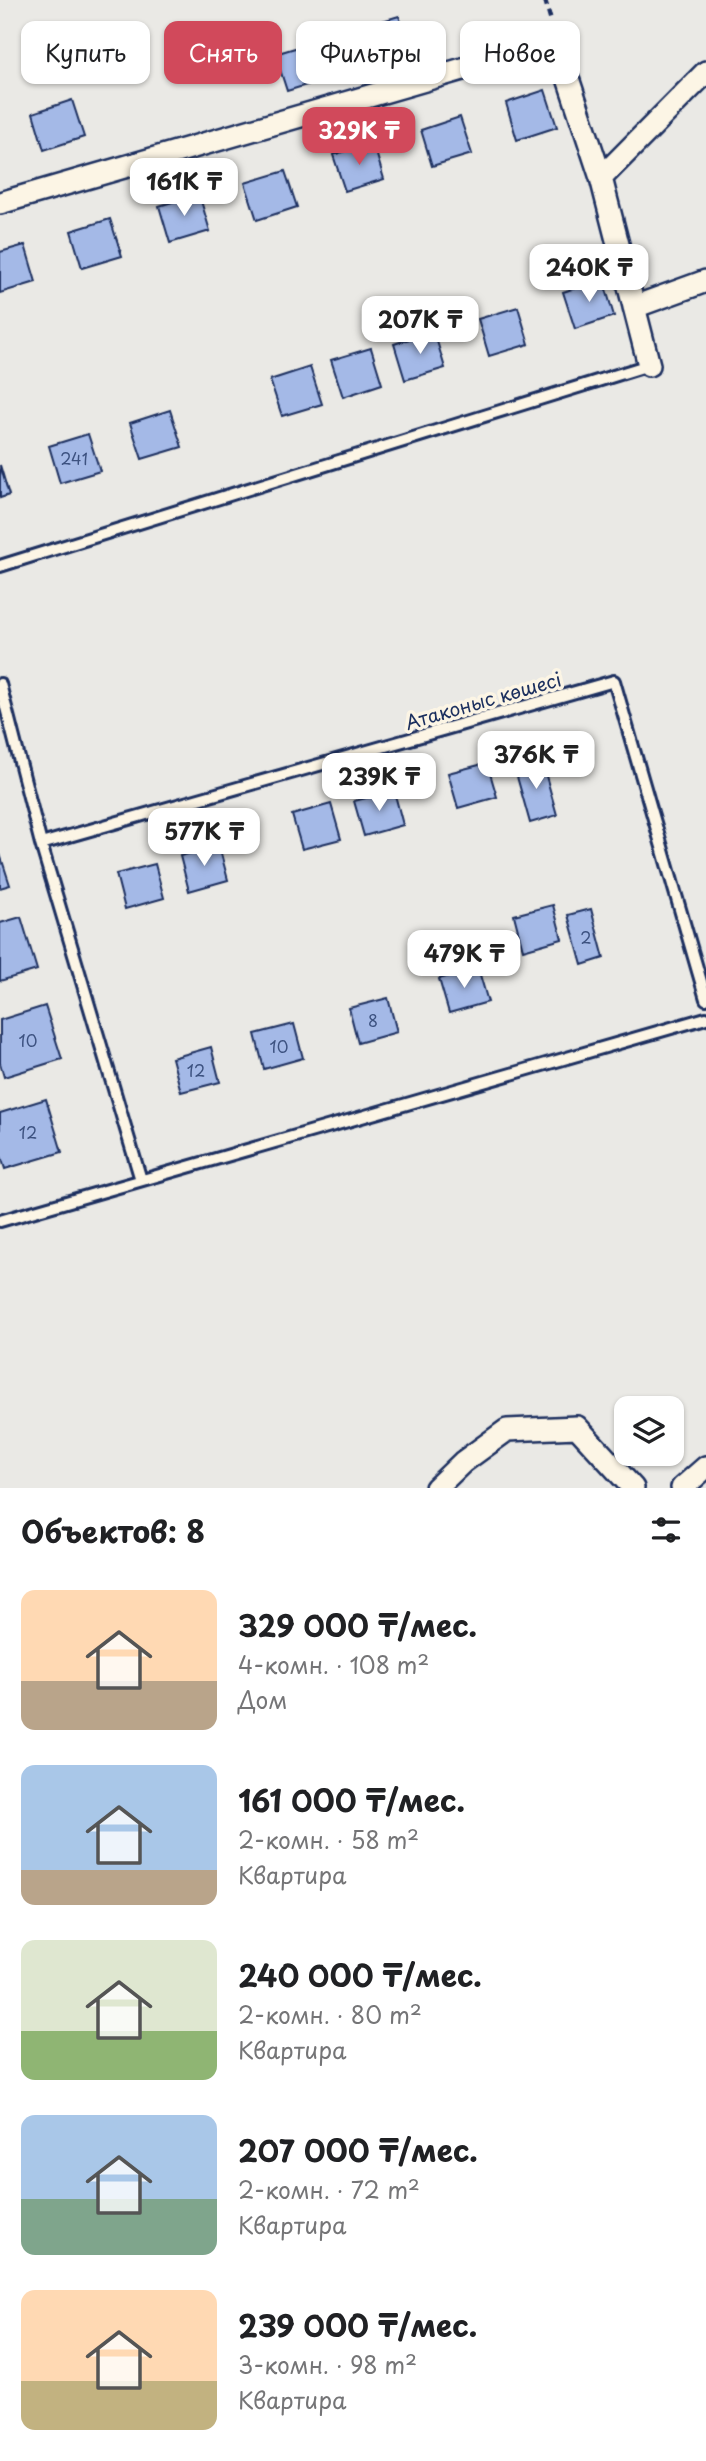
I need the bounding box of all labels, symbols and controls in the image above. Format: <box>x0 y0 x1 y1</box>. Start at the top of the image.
chip: Купить <box>21 21 150 84</box>
chip: Снять <box>164 21 282 84</box>
chip: Фильтры <box>296 21 446 84</box>
chip: Новое <box>460 21 580 84</box>
pin: 329K ₸ <box>302 108 416 167</box>
text: 329K ₸ <box>318 112 400 147</box>
pin: 161K ₸ <box>127 158 241 218</box>
text: 161K ₸ <box>146 163 222 198</box>
pin: 240K ₸ <box>532 244 646 304</box>
text: 240K ₸ <box>545 249 633 284</box>
pin: 207K ₸ <box>363 296 477 356</box>
text: 207K ₸ <box>378 301 462 336</box>
house number: 241 <box>60 446 88 470</box>
street label: Атаконыс көшесі <box>401 664 565 736</box>
pin: 376K ₸ <box>479 732 593 791</box>
text: 376K ₸ <box>494 736 578 771</box>
pin: 239K ₸ <box>322 754 436 813</box>
text: 239K ₸ <box>338 758 420 793</box>
pin: 577K ₸ <box>147 808 261 868</box>
text: 577K ₸ <box>164 813 244 848</box>
house number: 2 <box>580 925 592 949</box>
pin: 479K ₸ <box>407 930 521 990</box>
text: 479K ₸ <box>423 935 505 970</box>
house number: 8 <box>368 1008 378 1032</box>
house number: 10 <box>19 1028 37 1052</box>
house number: 10 <box>270 1034 288 1058</box>
house number: 12 <box>187 1058 205 1082</box>
house number: 12 <box>19 1120 37 1144</box>
map controls <box>614 1396 684 1466</box>
button: layers <box>614 1396 684 1466</box>
text: Объектов: 8 <box>21 1508 205 1553</box>
icon: filters <box>647 1511 685 1549</box>
text: 329 000 ₸/мес. <box>238 1602 477 1647</box>
icon: home <box>77 1618 161 1702</box>
text: 4-комн. · 108 m² <box>238 1647 429 1682</box>
text: Дом <box>238 1682 287 1717</box>
text: 161 000 ₸/мес. <box>238 1777 465 1822</box>
icon: home <box>77 1793 161 1877</box>
text: 2-комн. · 58 m² <box>238 1822 419 1857</box>
text: Квартира <box>238 1857 346 1892</box>
text: 240 000 ₸/мес. <box>238 1952 482 1997</box>
icon: home <box>77 1968 161 2052</box>
text: 2-комн. · 80 m² <box>238 1997 422 2032</box>
text: Квартира <box>238 2032 346 2067</box>
text: 207 000 ₸/мес. <box>238 2127 478 2172</box>
icon: home <box>77 2143 161 2227</box>
text: 2-комн. · 72 m² <box>238 2172 420 2207</box>
text: Квартира <box>238 2207 346 2242</box>
text: 239 000 ₸/мес. <box>238 2302 477 2347</box>
icon: home <box>77 2318 161 2402</box>
text: 3-комн. · 98 m² <box>238 2347 417 2382</box>
text: Квартира <box>238 2382 346 2417</box>

